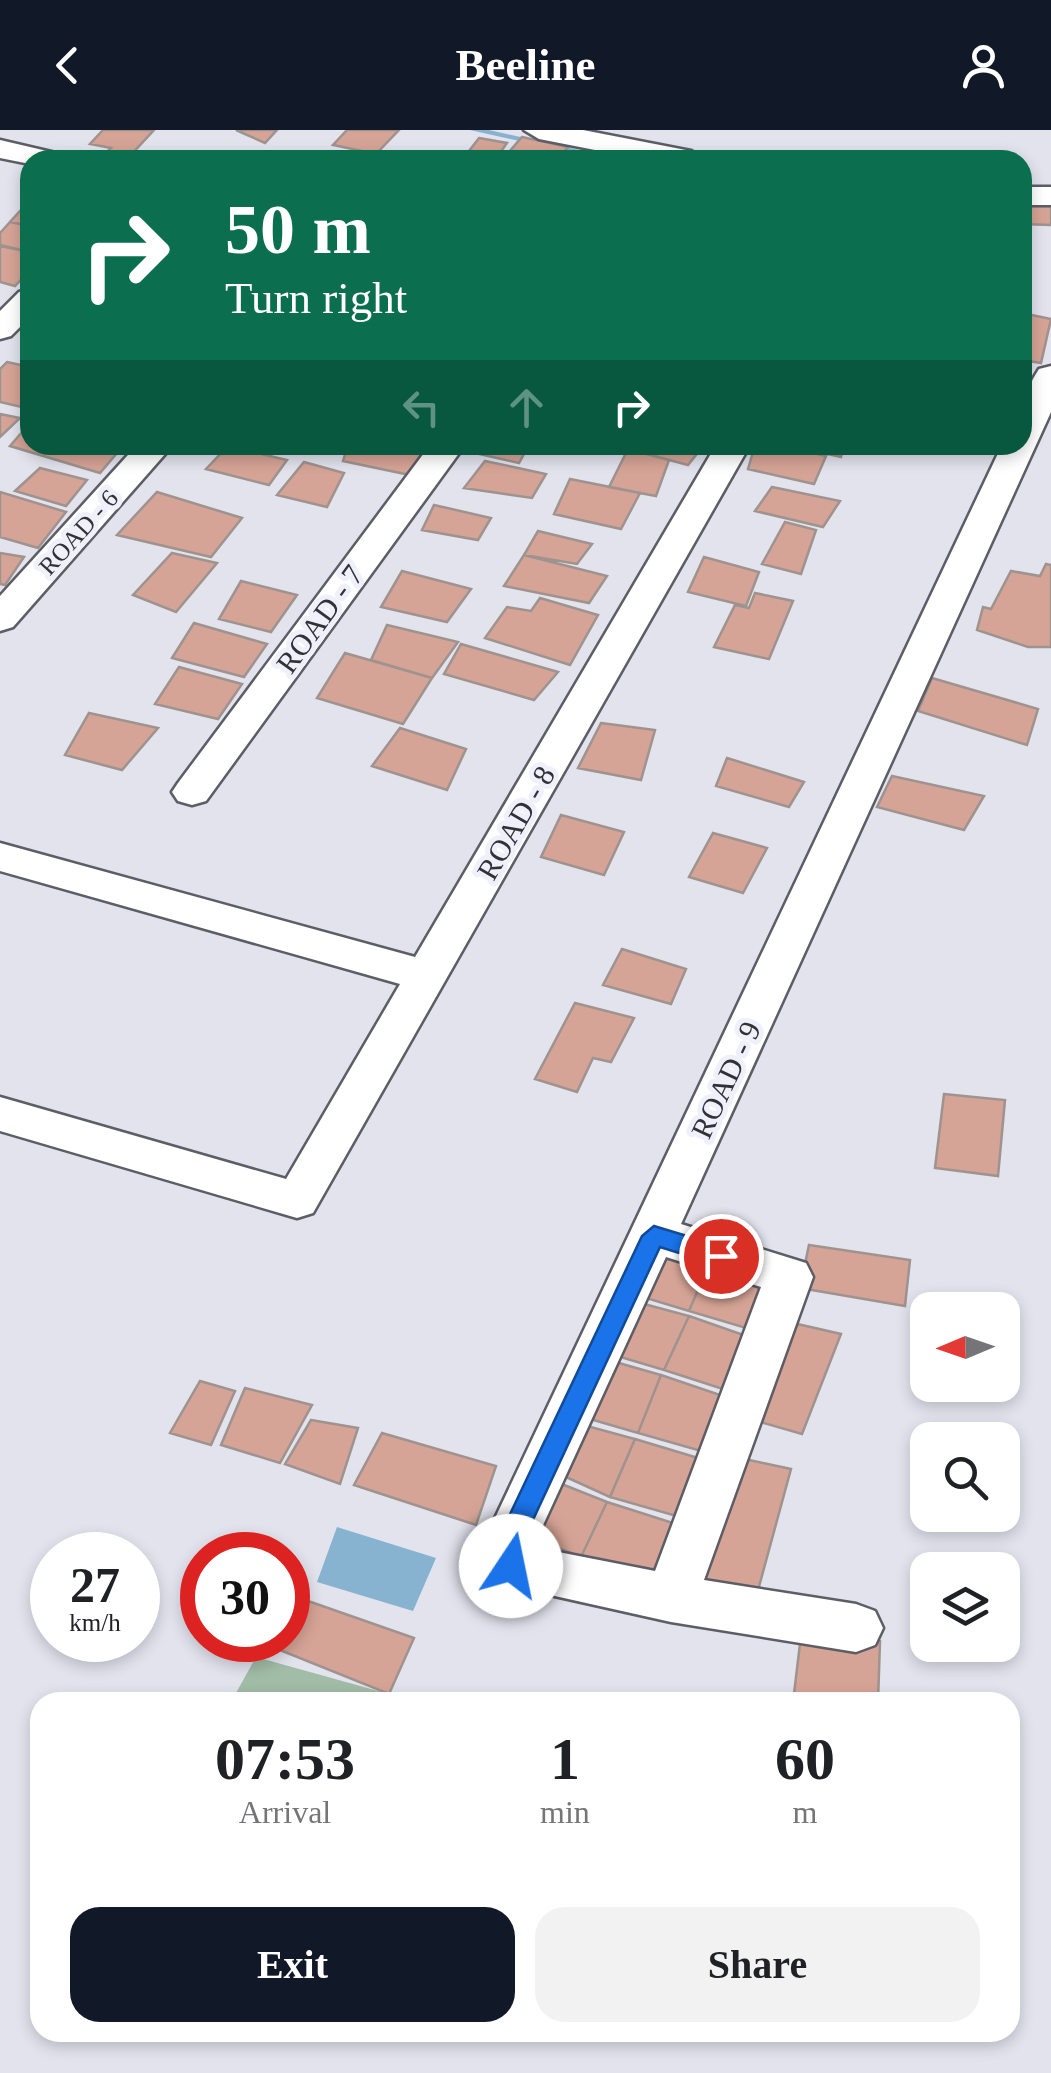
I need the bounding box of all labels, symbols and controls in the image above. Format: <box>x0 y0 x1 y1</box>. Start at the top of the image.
icon: back <box>40 38 95 93</box>
icon: person <box>956 38 1011 93</box>
text: Beeline <box>456 40 595 90</box>
icon: right <box>60 190 190 320</box>
text: 50 m <box>225 191 371 268</box>
text: Turn right <box>225 273 407 323</box>
icon: left <box>394 380 449 435</box>
icon: ahead <box>499 380 554 435</box>
icon: right <box>604 380 659 435</box>
street label: ROAD - 6 <box>33 485 123 580</box>
street label: ROAD - 7 <box>270 558 370 679</box>
street label: ROAD - 8 <box>470 760 561 885</box>
street label: ROAD - 9 <box>684 1016 767 1143</box>
pin <box>679 1214 764 1299</box>
icon: arrive <box>694 1229 749 1284</box>
north arrow <box>910 1292 1020 1402</box>
map controls <box>910 1292 1020 1662</box>
button: search <box>910 1422 1020 1532</box>
position arrow <box>459 1514 563 1618</box>
speed limit sign: 30 <box>180 1532 310 1662</box>
button: layers <box>910 1552 1020 1662</box>
text: 27 <box>70 1557 120 1613</box>
text: km/h <box>69 1609 121 1636</box>
text: 07:53 <box>215 1726 355 1792</box>
text: 1 <box>550 1726 580 1792</box>
text: 60 <box>775 1726 835 1792</box>
text: Arrival <box>239 1794 331 1830</box>
text: min <box>540 1794 590 1830</box>
text: m <box>792 1794 817 1830</box>
button: Exit <box>70 1907 515 2022</box>
button: Share <box>535 1907 980 2022</box>

